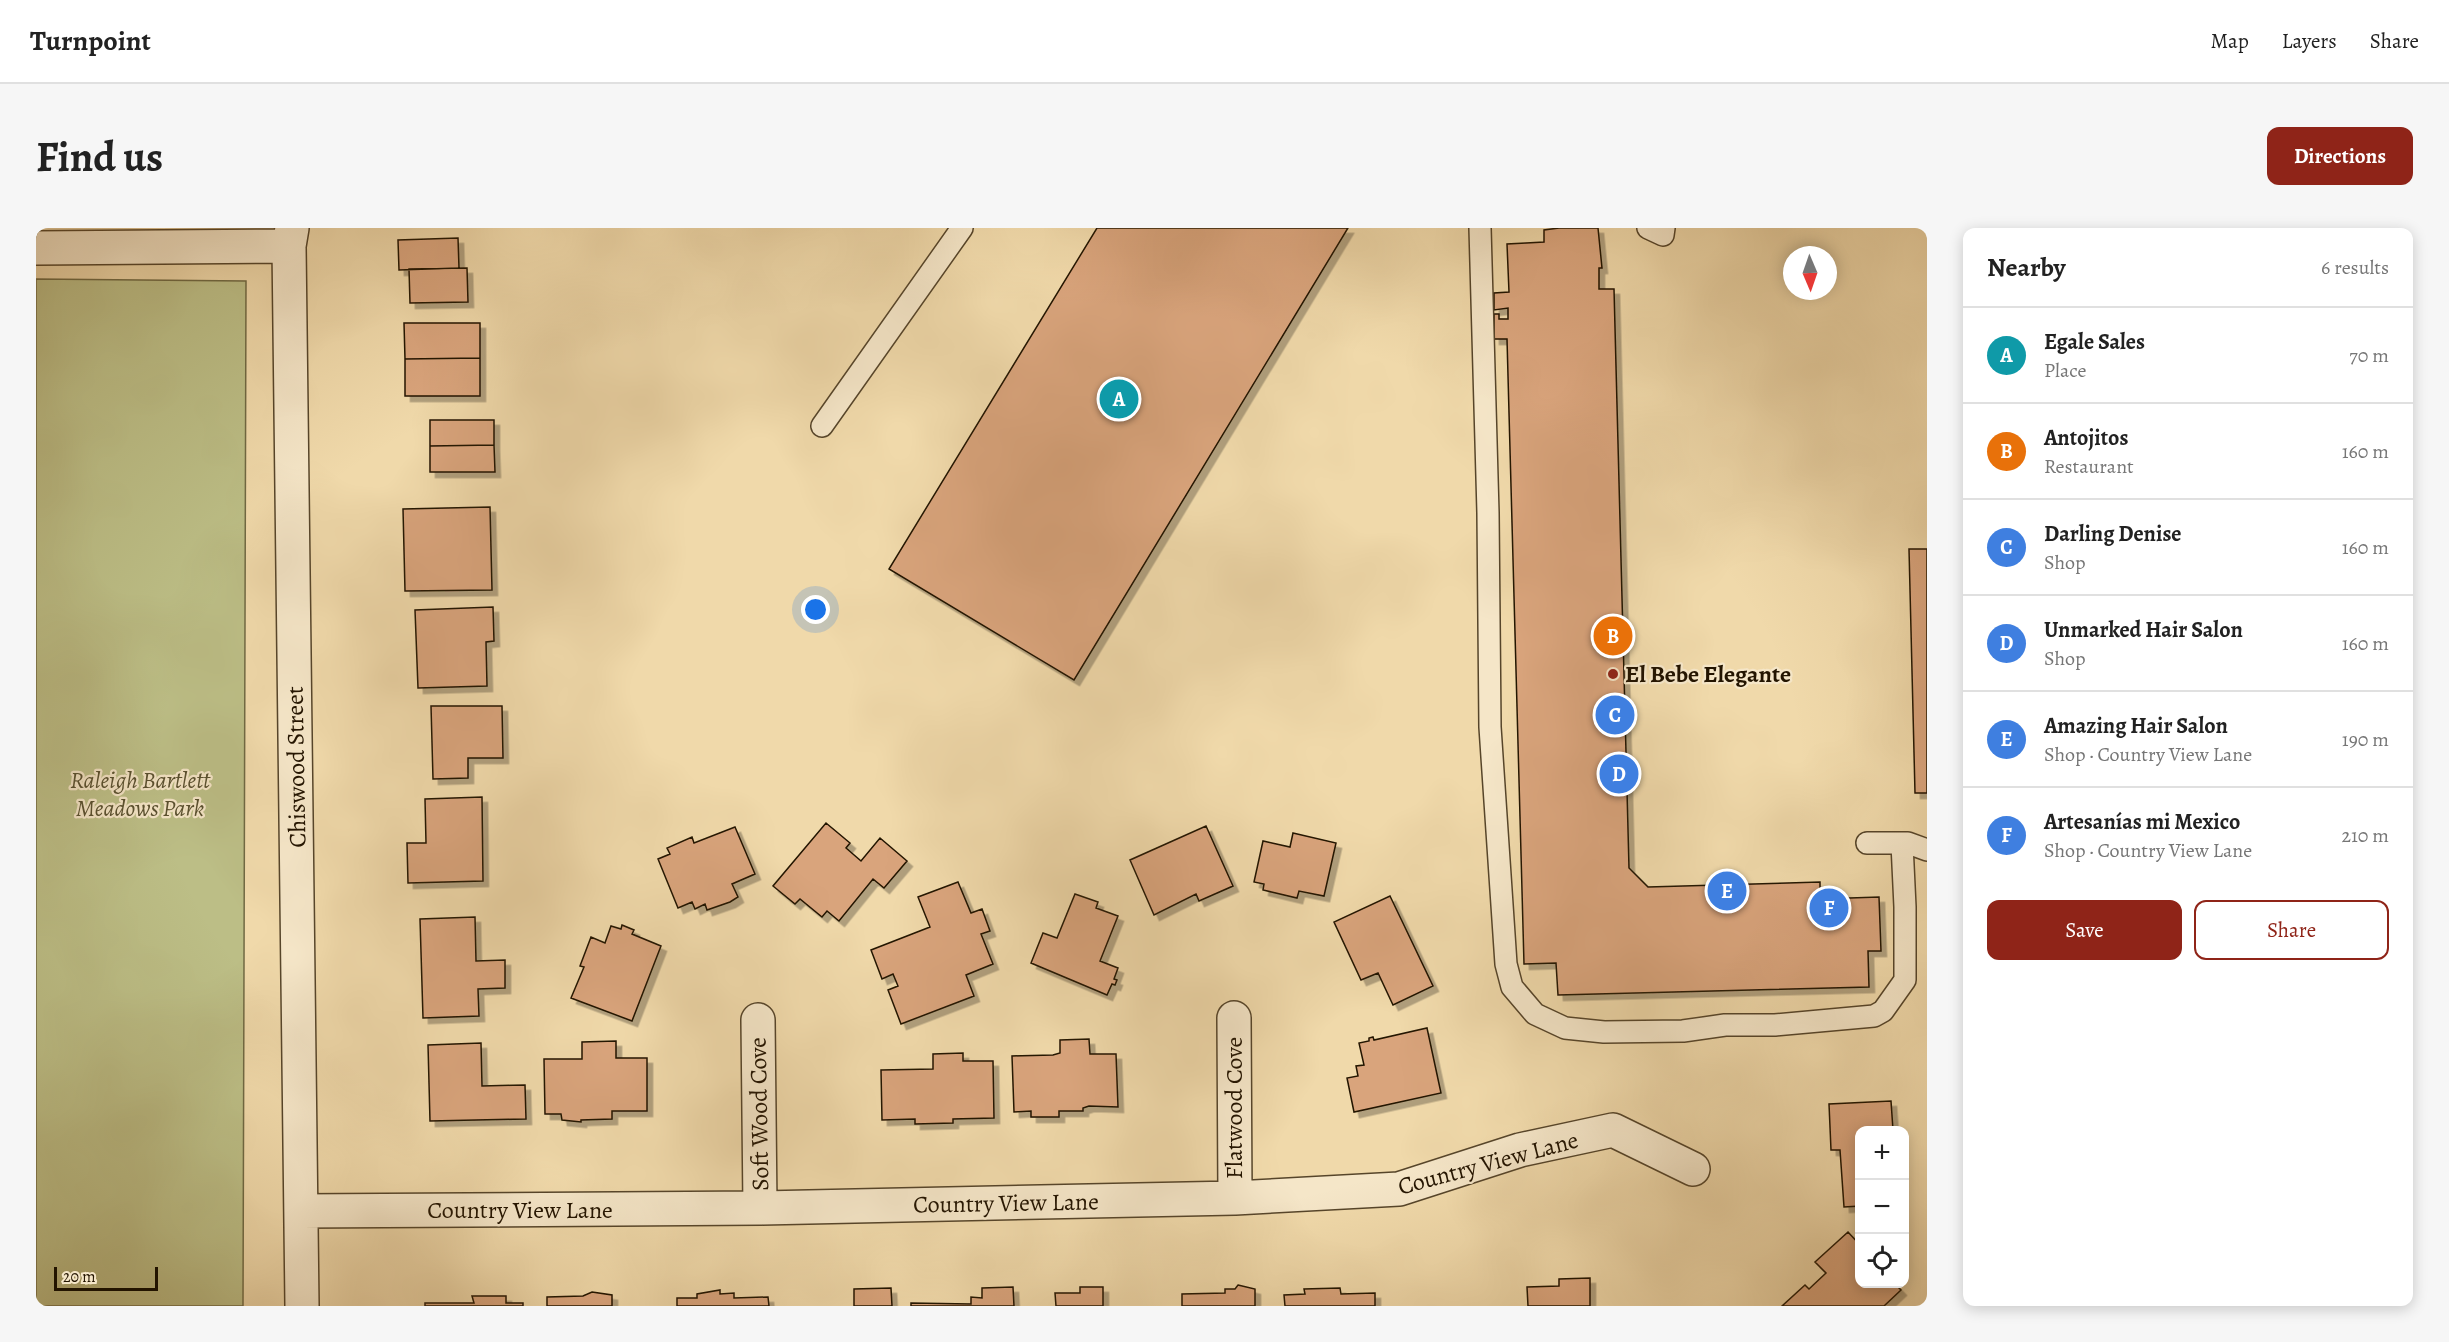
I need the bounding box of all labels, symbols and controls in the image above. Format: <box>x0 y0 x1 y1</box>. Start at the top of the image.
text: Turnpoint <box>30 22 151 60</box>
text: Map <box>2210 27 2249 55</box>
text: Layers <box>2282 27 2337 55</box>
text: Share <box>2370 27 2419 55</box>
button: Directions <box>2267 127 2413 185</box>
text: Find us <box>36 128 163 185</box>
north arrow <box>1783 246 1837 300</box>
text: Nearby <box>1987 250 2066 285</box>
text: 6 results <box>2321 254 2389 281</box>
text: Egale Sales <box>2044 327 2145 357</box>
text: A <box>2000 342 2013 369</box>
text: 70 m <box>2349 342 2389 369</box>
text: Place <box>2044 357 2086 384</box>
pin: A <box>1100 376 1138 422</box>
text: Antojitos <box>2044 423 2128 453</box>
text: B <box>2000 438 2013 465</box>
text: 160 m <box>2342 438 2389 465</box>
text: Restaurant <box>2044 453 2134 480</box>
text: Darling Denise <box>2044 519 2182 549</box>
text: C <box>2000 534 2013 561</box>
text: 160 m <box>2342 534 2389 561</box>
text: Shop <box>2044 549 2086 576</box>
your location <box>801 595 830 624</box>
pin: B <box>1594 614 1632 658</box>
text: Unmarked Hair Salon <box>2044 615 2243 645</box>
text: D <box>2000 630 2013 657</box>
text: 160 m <box>2342 630 2389 657</box>
text: Shop <box>2044 645 2086 672</box>
place label: El Bebe Elegante <box>1625 658 1791 690</box>
marker: El Bebe Elegante <box>1606 667 1620 681</box>
street label: Chiswood Street <box>279 686 313 848</box>
pin: C <box>1596 692 1634 738</box>
text: Amazing Hair Salon <box>2044 711 2228 741</box>
text: E <box>2001 726 2012 753</box>
text: 190 m <box>2342 726 2389 753</box>
text: Shop · Country View Lane <box>2044 741 2252 768</box>
pin: D <box>1600 752 1638 796</box>
park label: Raleigh Bartlett Meadows Park <box>70 764 211 824</box>
text: Artesanías mi Mexico <box>2044 807 2240 837</box>
text: F <box>2001 822 2012 849</box>
text: 210 m <box>2341 822 2389 849</box>
text: Shop · Country View Lane <box>2044 837 2252 864</box>
pin: E <box>1708 868 1746 914</box>
pin: F <box>1810 886 1848 930</box>
button: Save <box>1987 900 2182 960</box>
button: Share <box>2194 900 2389 960</box>
street label: Soft Wood Cove <box>742 1037 776 1191</box>
street label: Flatwood Cove <box>1218 1037 1250 1179</box>
street label: Country View Lane <box>1394 1124 1582 1202</box>
map controls <box>1855 1126 1909 1288</box>
button: + <box>1855 1126 1909 1180</box>
button: − <box>1855 1180 1909 1234</box>
street label: Country View Lane <box>913 1185 1099 1221</box>
street label: Country View Lane <box>427 1194 613 1226</box>
button: locate <box>1855 1234 1909 1288</box>
scale bar <box>54 1264 158 1292</box>
text: 20 m <box>63 1266 96 1288</box>

